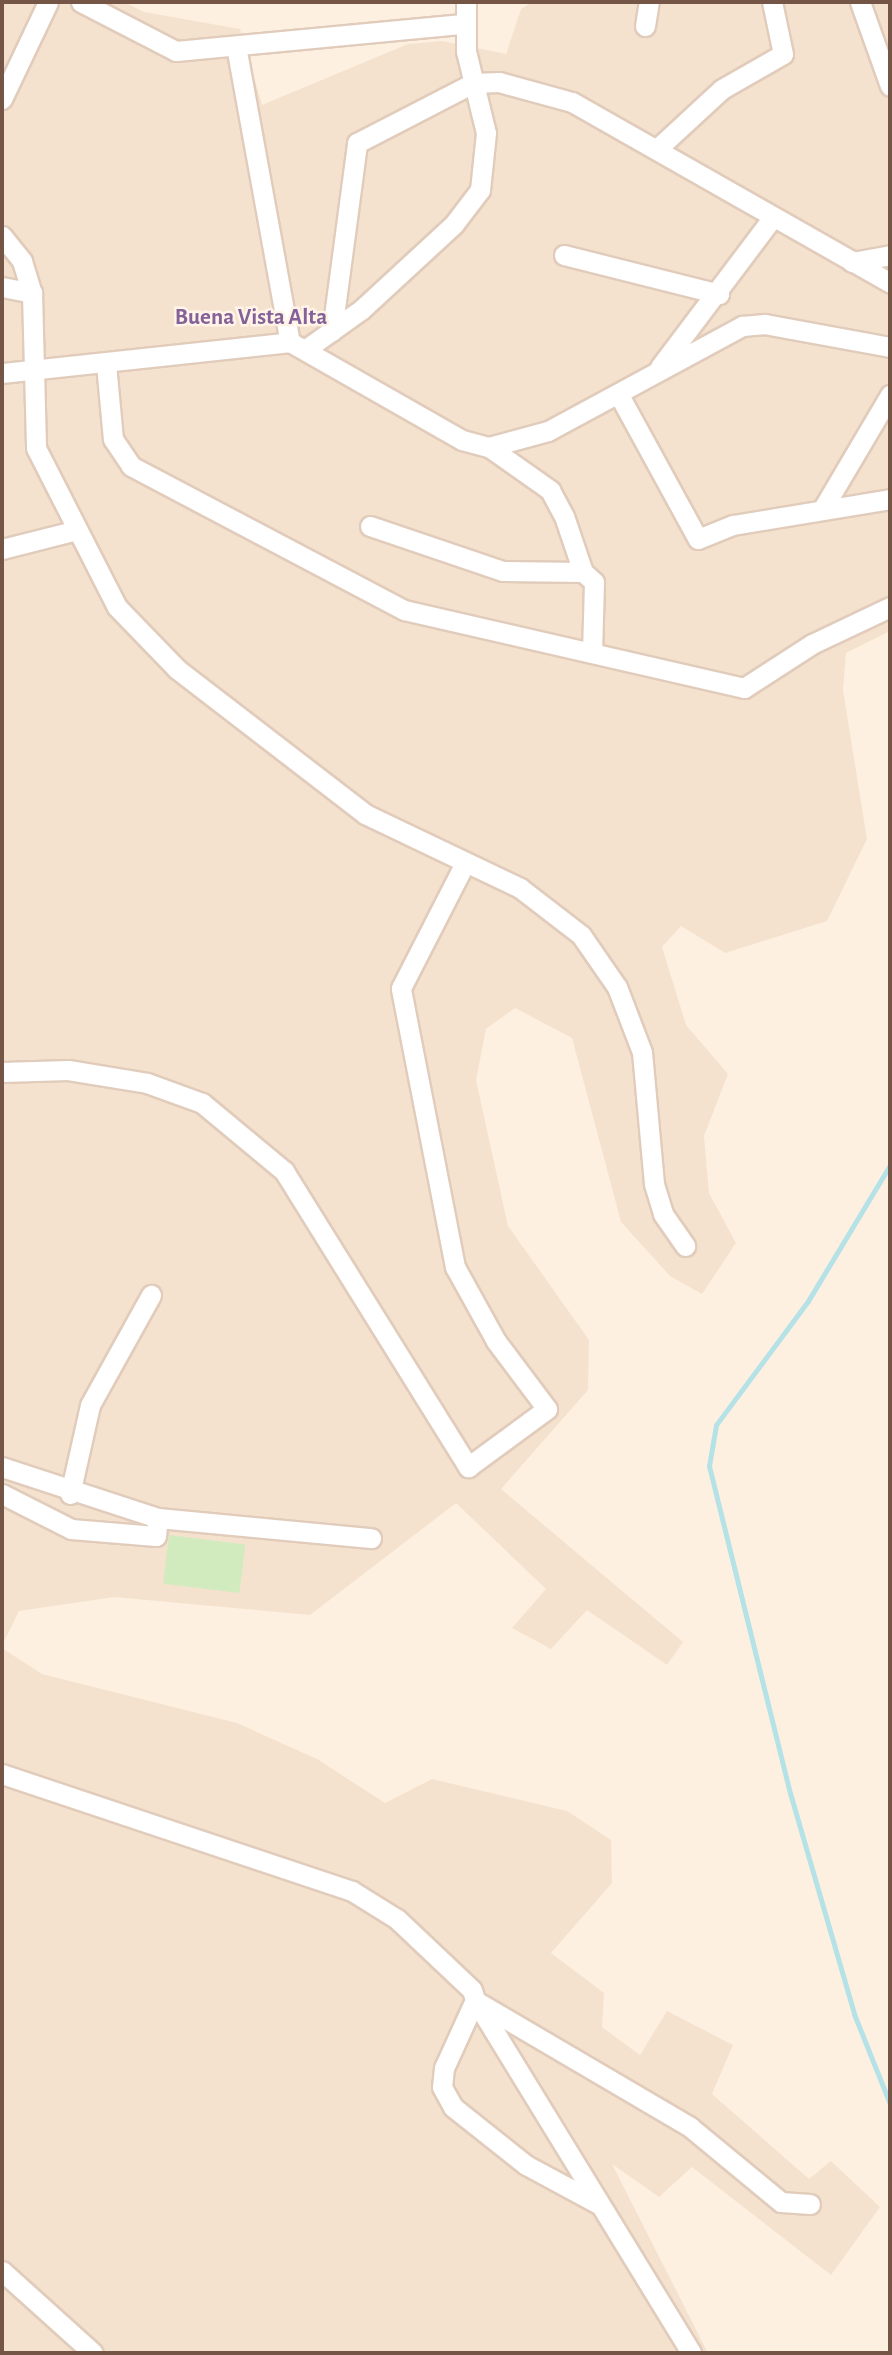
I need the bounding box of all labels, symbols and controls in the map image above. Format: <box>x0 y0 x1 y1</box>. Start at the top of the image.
district label: Buena Vista Alta <box>175 304 327 332</box>

